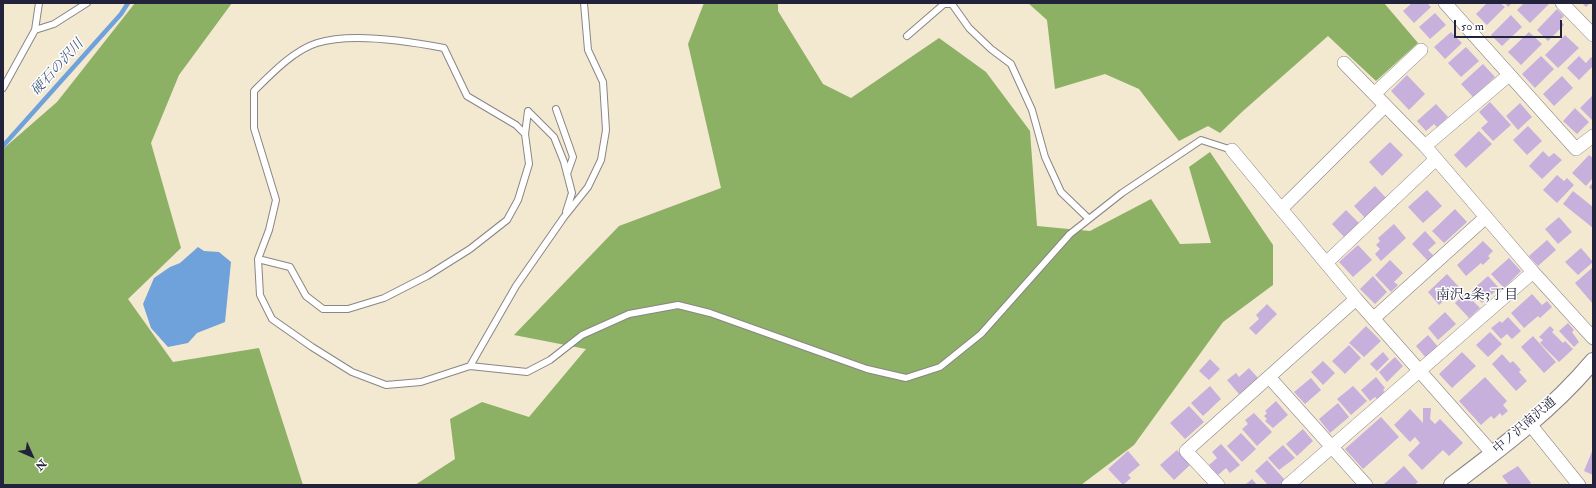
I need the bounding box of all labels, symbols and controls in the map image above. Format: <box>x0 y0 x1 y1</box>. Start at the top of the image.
scale bar <box>1456 12 1564 38</box>
text: 50 m <box>1461 19 1484 34</box>
water label: 硬石の沢川 <box>28 36 88 100</box>
district label: 南沢2条3丁目 <box>1436 288 1518 304</box>
street label: 中ノ沢南沢通 <box>1490 395 1560 457</box>
north arrow <box>12 436 52 476</box>
text: N <box>33 457 49 473</box>

